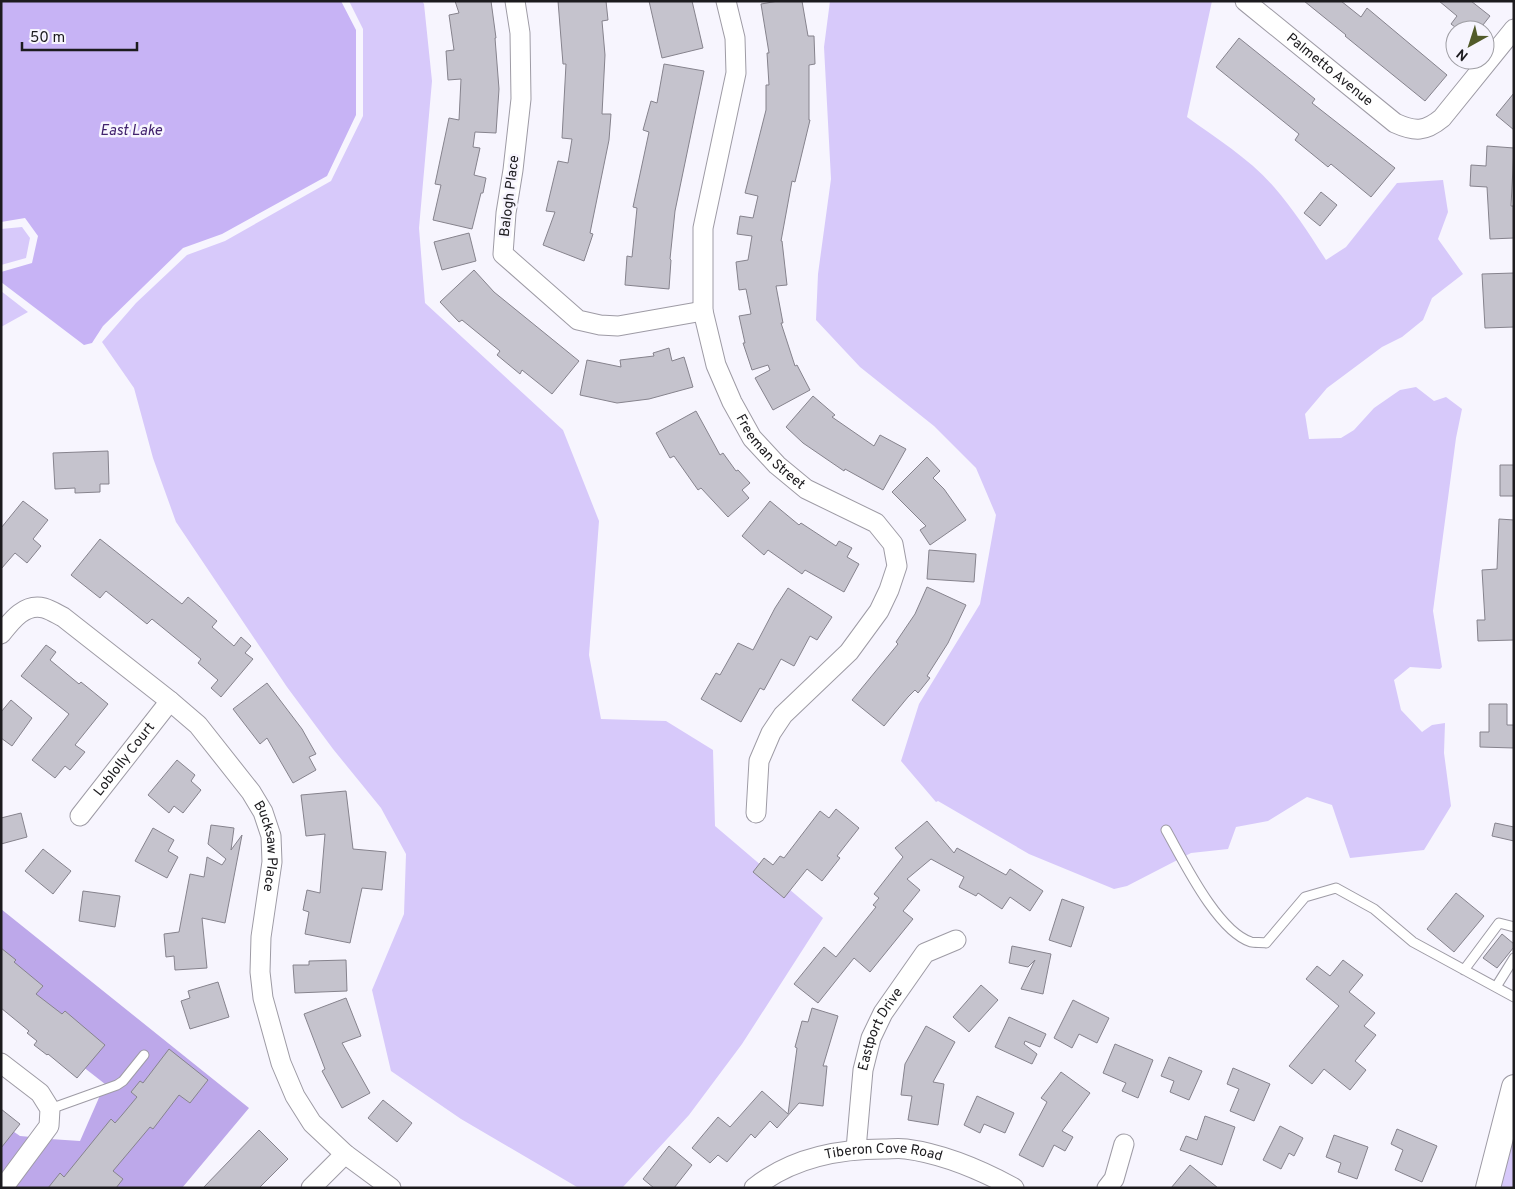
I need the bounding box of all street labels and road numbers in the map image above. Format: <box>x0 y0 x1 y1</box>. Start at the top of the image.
street label: Palmetto Avenue <box>1283 30 1376 110</box>
street label: Balogh Place <box>497 154 523 238</box>
street label: Freeman Street <box>732 411 809 493</box>
street label: Loblolly Court <box>90 719 158 800</box>
street label: Bucksaw Place <box>250 798 281 893</box>
street label: Eastport Drive <box>855 984 907 1072</box>
street label: Tiberon Cove Road <box>823 1140 944 1165</box>

